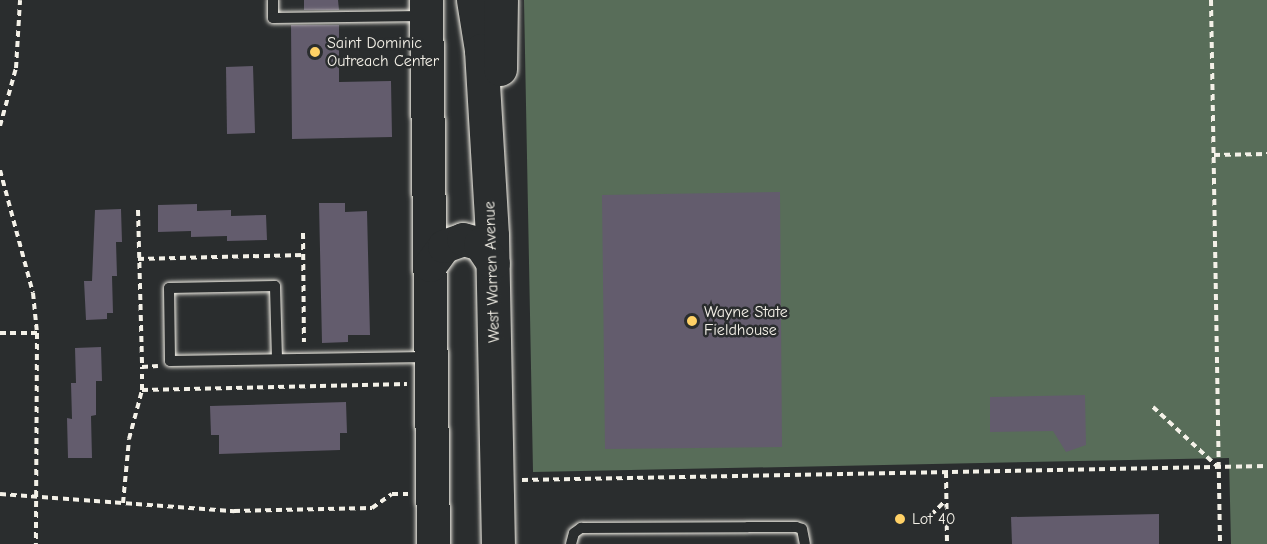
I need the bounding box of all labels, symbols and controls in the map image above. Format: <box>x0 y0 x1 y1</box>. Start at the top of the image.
place label: Saint Dominic Outreach Center <box>327 33 439 71</box>
marker: Saint Dominic Outreach Center <box>308 45 322 59</box>
street label: West Warren Avenue <box>480 201 504 343</box>
place label: Wayne State Fieldhouse <box>704 302 788 340</box>
marker: Wayne State Fieldhouse <box>685 314 699 328</box>
place label: Lot 40 <box>912 509 955 529</box>
marker: Lot 40 <box>893 512 907 526</box>

